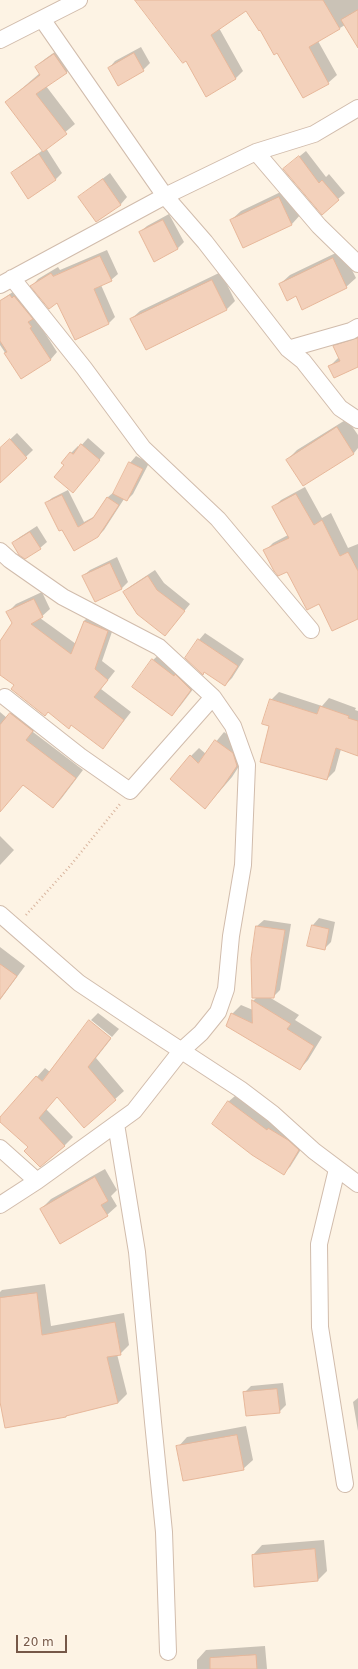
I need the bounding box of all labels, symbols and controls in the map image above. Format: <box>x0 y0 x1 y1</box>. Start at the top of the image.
scale bar <box>18 1627 69 1653</box>
text: 20 m <box>23 1635 54 1649</box>

